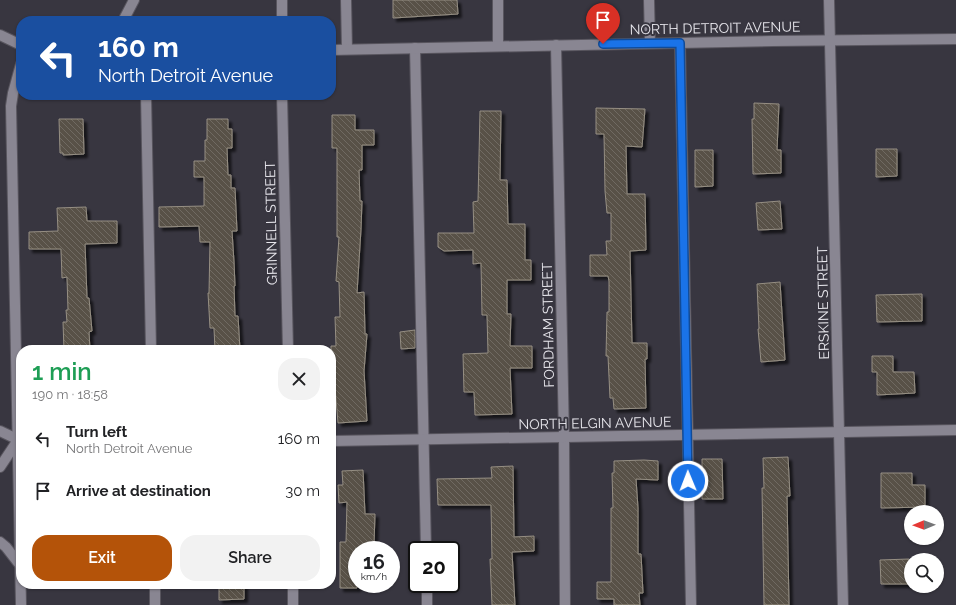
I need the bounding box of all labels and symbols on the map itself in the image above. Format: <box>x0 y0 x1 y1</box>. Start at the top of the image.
pin <box>586 3 620 44</box>
street label: NORTH DETROIT AVENUE <box>629 19 801 37</box>
street label: GRINNELL STREET <box>262 160 280 285</box>
street label: ERSKINE STREET <box>814 246 832 360</box>
street label: FORDHAM STREET <box>539 262 557 388</box>
street label: NORTH ELGIN AVENUE <box>518 414 672 432</box>
position arrow <box>667 460 709 502</box>
north arrow <box>904 505 944 545</box>
speed limit sign: 20 <box>408 541 460 593</box>

